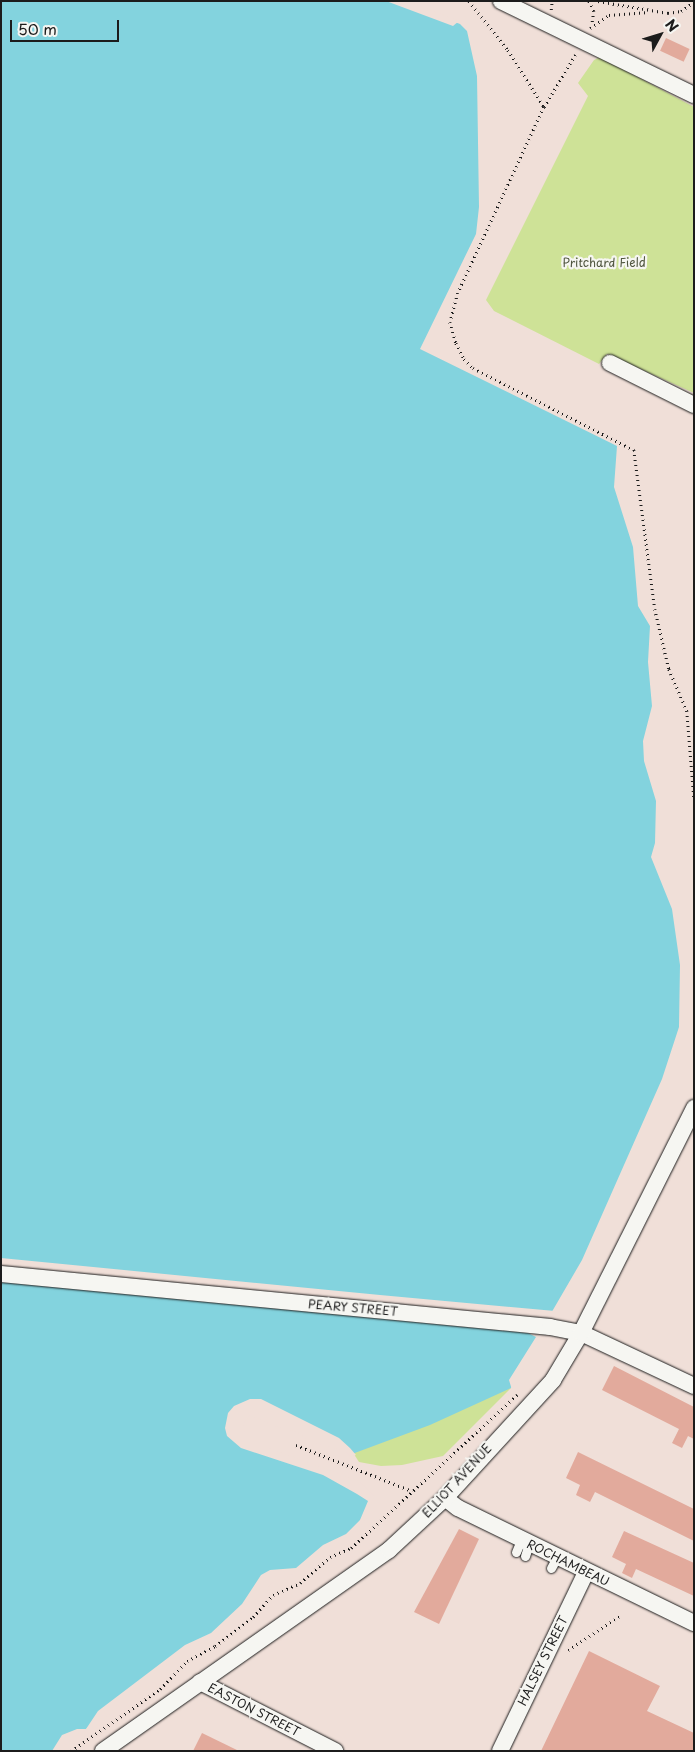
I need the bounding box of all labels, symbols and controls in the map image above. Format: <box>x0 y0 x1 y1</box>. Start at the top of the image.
scale bar <box>12 10 121 42</box>
north arrow <box>635 10 685 60</box>
text: N <box>660 14 684 36</box>
text: 50 m <box>18 17 57 40</box>
park label: Pritchard Field <box>562 256 646 270</box>
street label: PEARY STREET <box>307 1297 399 1319</box>
street label: ELLIOT AVENUE <box>419 1441 495 1521</box>
street label: ROCHAMBEAU <box>524 1537 612 1589</box>
street label: HALSEY STREET <box>515 1613 571 1709</box>
street label: EASTON STREET <box>205 1680 303 1740</box>

